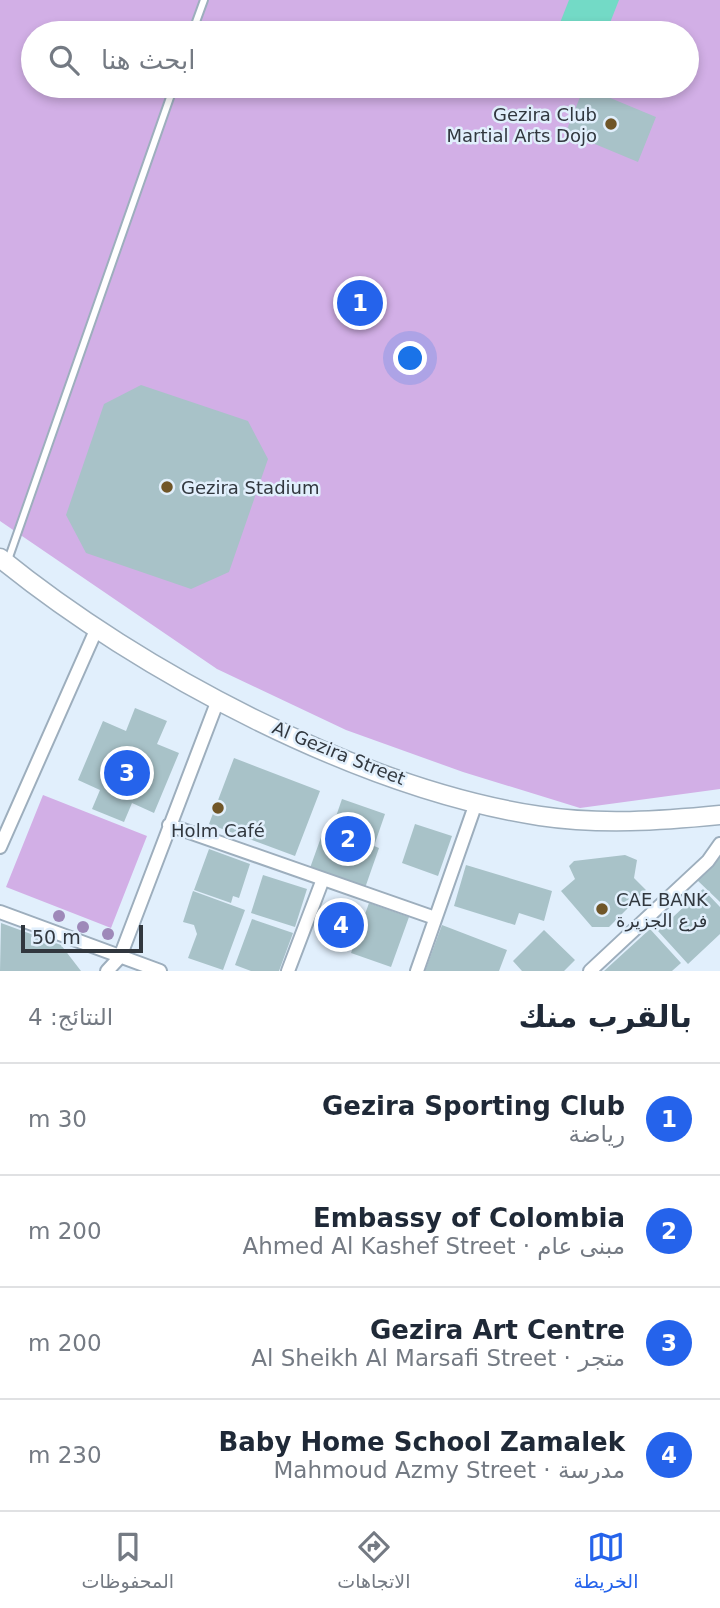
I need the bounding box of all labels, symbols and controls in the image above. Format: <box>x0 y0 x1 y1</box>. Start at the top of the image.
search box <box>21 21 699 98</box>
icon: search <box>45 41 83 79</box>
text: ابحث هنا <box>101 45 196 75</box>
place label: Gezira Club Martial Arts Dojo <box>446 104 597 146</box>
marker: Gezira Club Martial Arts Dojo <box>603 116 619 132</box>
pin: 1 <box>337 277 383 329</box>
your location <box>393 341 427 375</box>
place label: Gezira Stadium <box>181 477 320 498</box>
marker: Gezira Stadium <box>159 479 175 495</box>
street label: Al Gezira Street <box>270 717 408 789</box>
pin: 3 <box>104 747 150 799</box>
marker: Holm Café <box>210 800 226 816</box>
pin: 2 <box>325 813 371 865</box>
place label: Holm Café <box>171 820 265 841</box>
place label: CAE BANK فرع الجزيرة <box>616 889 709 932</box>
pin: 4 <box>318 899 364 951</box>
marker: CAE BANK فرع الجزيرة <box>594 901 610 917</box>
scale bar <box>21 922 144 954</box>
text: 50 m <box>32 926 81 948</box>
text: بالقرب منك <box>519 999 692 1034</box>
text: النتائج: 4 <box>28 1004 113 1030</box>
text: Gezira Sporting Club <box>322 1091 625 1121</box>
text: 30 m <box>28 1106 87 1132</box>
text: 1 <box>661 1106 677 1132</box>
text: رياضة <box>569 1121 625 1147</box>
text: Embassy of Colombia <box>313 1203 625 1233</box>
text: 200 m <box>28 1218 102 1244</box>
text: 2 <box>661 1218 677 1244</box>
text: مبنى عام · Ahmed Al Kashef Street <box>242 1233 625 1259</box>
text: Gezira Art Centre <box>370 1315 625 1345</box>
text: 200 m <box>28 1330 102 1356</box>
text: 3 <box>661 1330 677 1356</box>
text: متجر · Al Sheikh Al Marsafi Street <box>251 1345 625 1371</box>
text: Baby Home School Zamalek <box>218 1427 625 1457</box>
text: 230 m <box>28 1442 102 1468</box>
text: 4 <box>661 1442 677 1468</box>
text: مدرسة · Mahmoud Azmy Street <box>273 1457 625 1483</box>
tab: المحفوظات <box>82 1528 174 1592</box>
tab: الاتجاهات <box>337 1528 410 1592</box>
tab: الخريطة <box>574 1528 638 1592</box>

